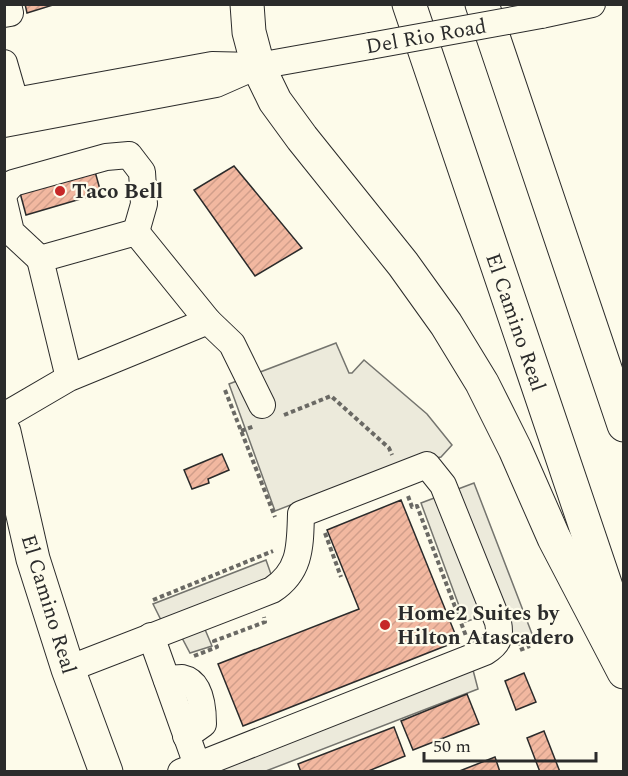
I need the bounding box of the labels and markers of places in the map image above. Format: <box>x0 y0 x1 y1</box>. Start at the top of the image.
place label: Taco Bell <box>72 176 163 208</box>
marker: Taco Bell <box>53 184 67 198</box>
place label: Home2 Suites by Hilton Atascadero <box>397 598 574 654</box>
marker: Home2 Suites by Hilton Atascadero <box>378 618 392 632</box>

